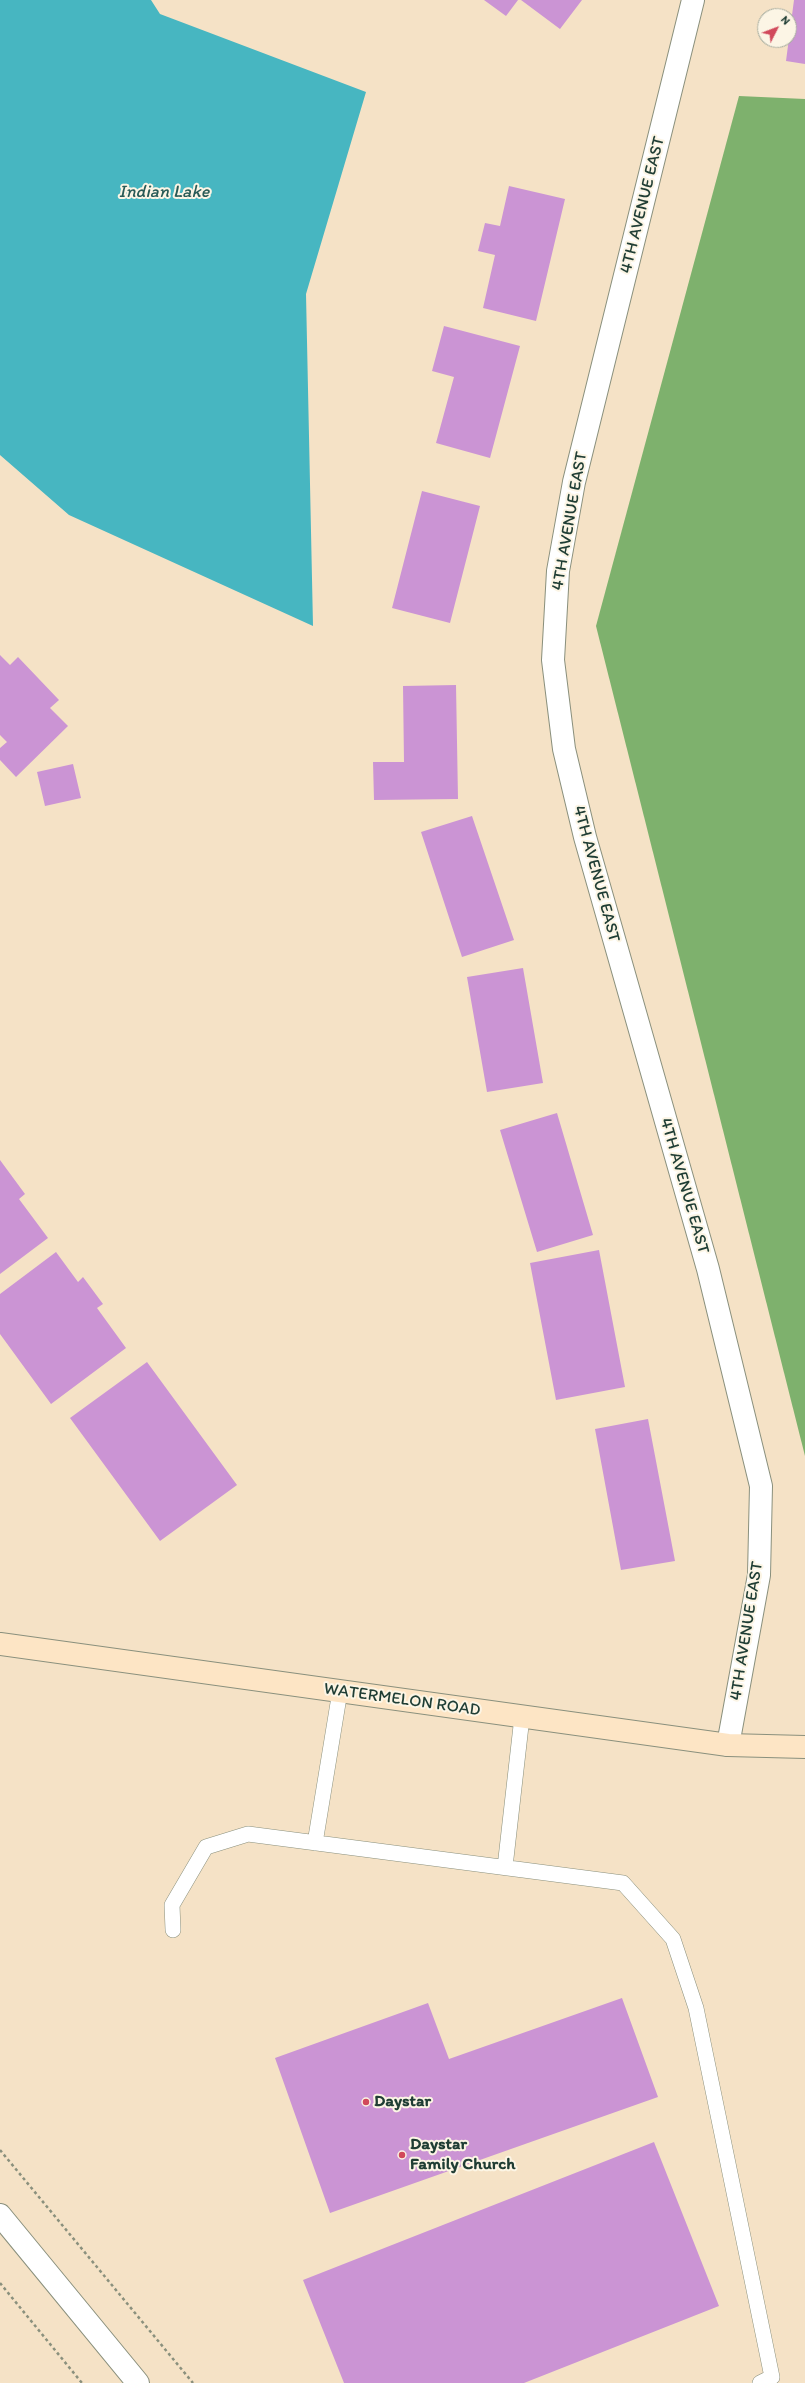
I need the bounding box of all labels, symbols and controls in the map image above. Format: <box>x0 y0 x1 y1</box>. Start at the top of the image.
north arrow <box>757 8 797 48</box>
text: N <box>778 13 793 27</box>
street label: 4TH AVENUE EAST <box>616 134 670 276</box>
water label: Indian Lake <box>119 181 209 203</box>
street label: 4TH AVENUE EAST <box>548 450 592 592</box>
street label: 4TH AVENUE EAST <box>568 804 624 944</box>
street label: 4TH AVENUE EAST <box>655 1116 713 1256</box>
street label: 4TH AVENUE EAST <box>726 1560 768 1702</box>
street label: WATERMELON ROAD <box>322 1679 482 1721</box>
place label: Daystar <box>374 2092 431 2112</box>
marker: Daystar <box>361 2097 371 2107</box>
place label: Daystar Family Church <box>410 2135 515 2175</box>
marker: Daystar Family Church <box>397 2150 407 2160</box>

